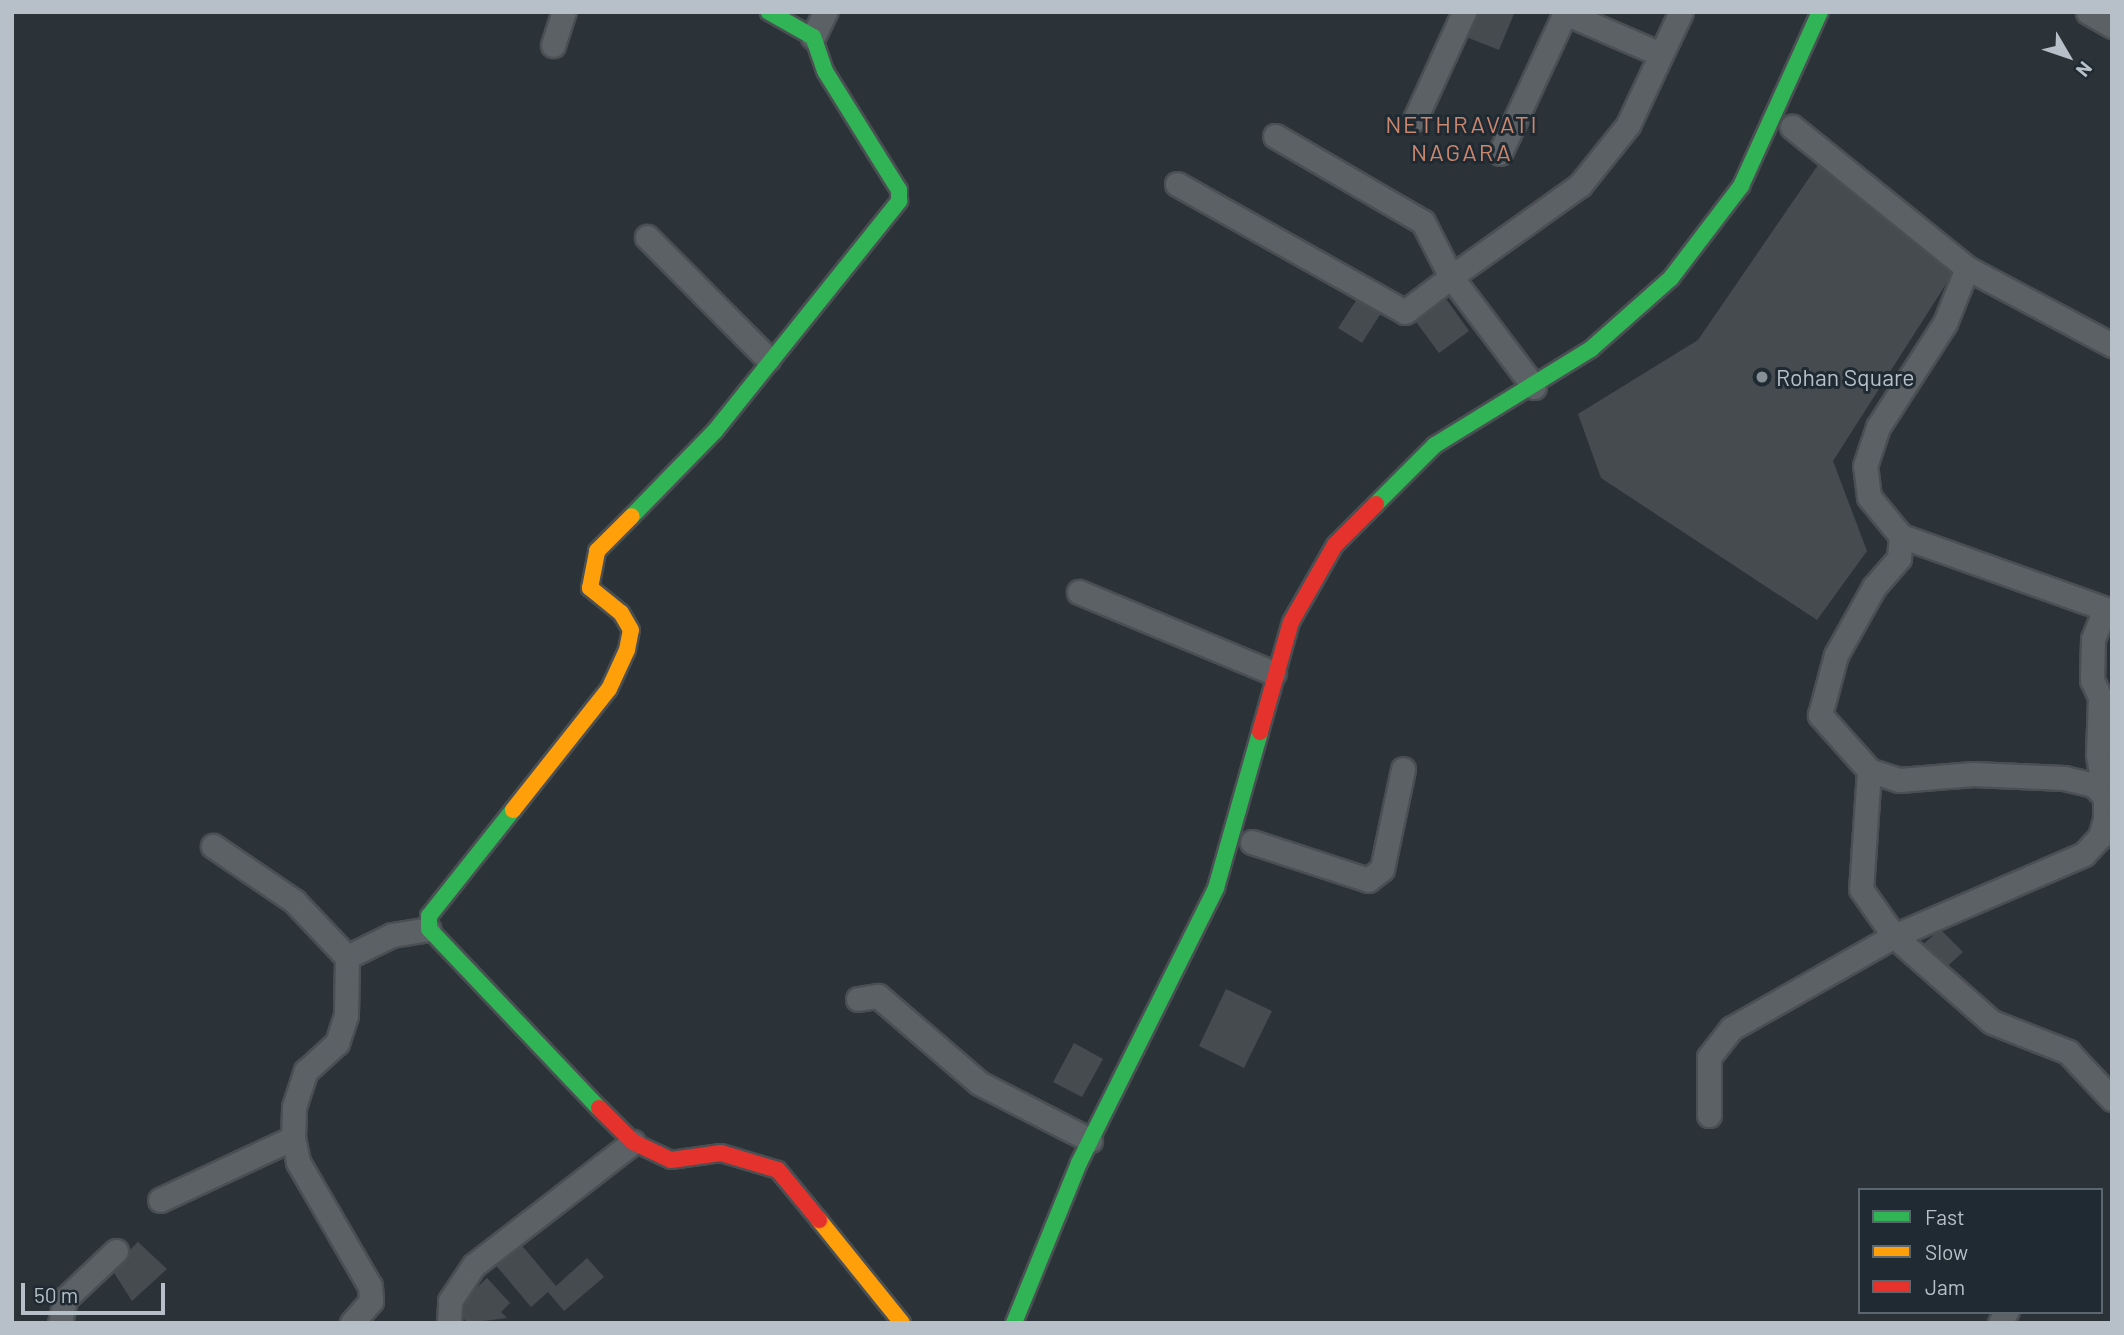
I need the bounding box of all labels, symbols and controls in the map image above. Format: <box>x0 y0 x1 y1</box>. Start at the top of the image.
north arrow <box>2033 21 2103 91</box>
text: N <box>2072 57 2098 82</box>
district label: NETHRAVATI NAGARA <box>1386 110 1538 166</box>
place label: Rohan Square <box>1776 363 1914 391</box>
marker: Rohan Square <box>1754 369 1770 385</box>
legend <box>1858 1188 2103 1314</box>
text: Fast <box>1925 1204 1965 1229</box>
text: Slow <box>1925 1239 1968 1264</box>
scale bar <box>24 1268 168 1312</box>
text: Jam <box>1925 1274 1965 1299</box>
text: 50 m <box>34 1282 78 1307</box>

